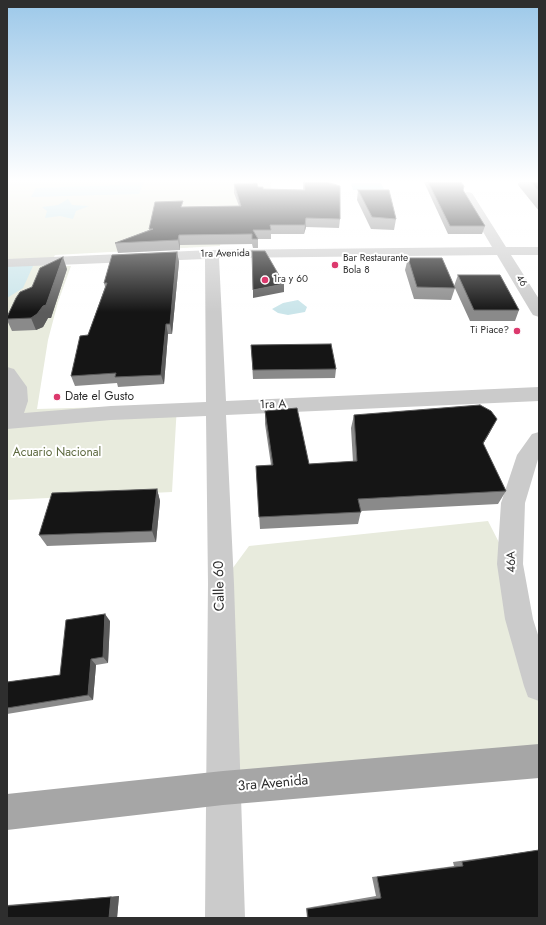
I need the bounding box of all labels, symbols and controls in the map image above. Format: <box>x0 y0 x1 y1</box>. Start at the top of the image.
street label: 1ra Avenida <box>200 248 250 260</box>
place label: Bar Restaurante Bola 8 <box>343 253 408 276</box>
marker: Bar Restaurante Bola 8 <box>330 260 340 270</box>
street label: 46 <box>513 273 529 289</box>
place label: 1ra y 60 <box>273 274 308 286</box>
marker: 1ra y 60 <box>260 275 270 285</box>
place label: Ti Piace? <box>470 325 509 337</box>
marker: Ti Piace? <box>512 326 522 336</box>
place label: Date el Gusto <box>65 390 134 404</box>
marker: Date el Gusto <box>52 392 62 402</box>
street label: 1ra A <box>259 397 287 413</box>
park label: Acuario Nacional <box>13 446 101 460</box>
street label: 46A <box>505 551 519 573</box>
street label: Calle 60 <box>211 561 229 611</box>
street label: 3ra Avenida <box>237 773 309 795</box>

